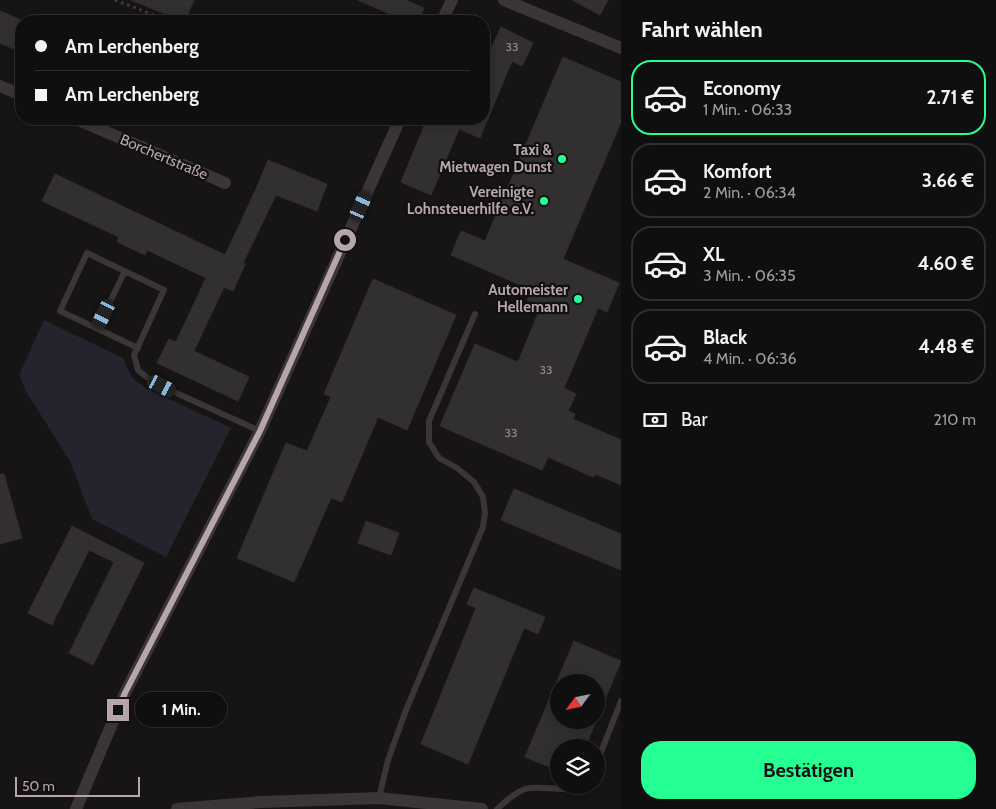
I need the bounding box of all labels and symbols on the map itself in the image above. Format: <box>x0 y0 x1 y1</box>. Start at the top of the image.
house number: 33 <box>506 39 518 54</box>
street label: Borchertstraße <box>117 130 211 184</box>
place label: Taxi & Mietwagen Dunst <box>439 141 553 176</box>
marker: Taxi & Mietwagen Dunst <box>556 153 568 165</box>
place label: Vereinigte Lohnsteuerhilfe e.V. <box>407 183 534 218</box>
car <box>348 189 373 223</box>
marker: Vereinigte Lohnsteuerhilfe e.V. <box>538 195 550 207</box>
route start <box>334 229 356 251</box>
place label: Automeister Hellemann <box>488 281 568 316</box>
marker: Automeister Hellemann <box>572 293 584 305</box>
car <box>90 297 117 331</box>
house number: 33 <box>540 362 552 377</box>
car <box>145 373 178 399</box>
house number: 33 <box>505 425 517 440</box>
north arrow <box>550 674 605 729</box>
callout: 1 Min. <box>136 692 228 728</box>
route end <box>107 699 129 721</box>
scale bar <box>15 774 140 797</box>

